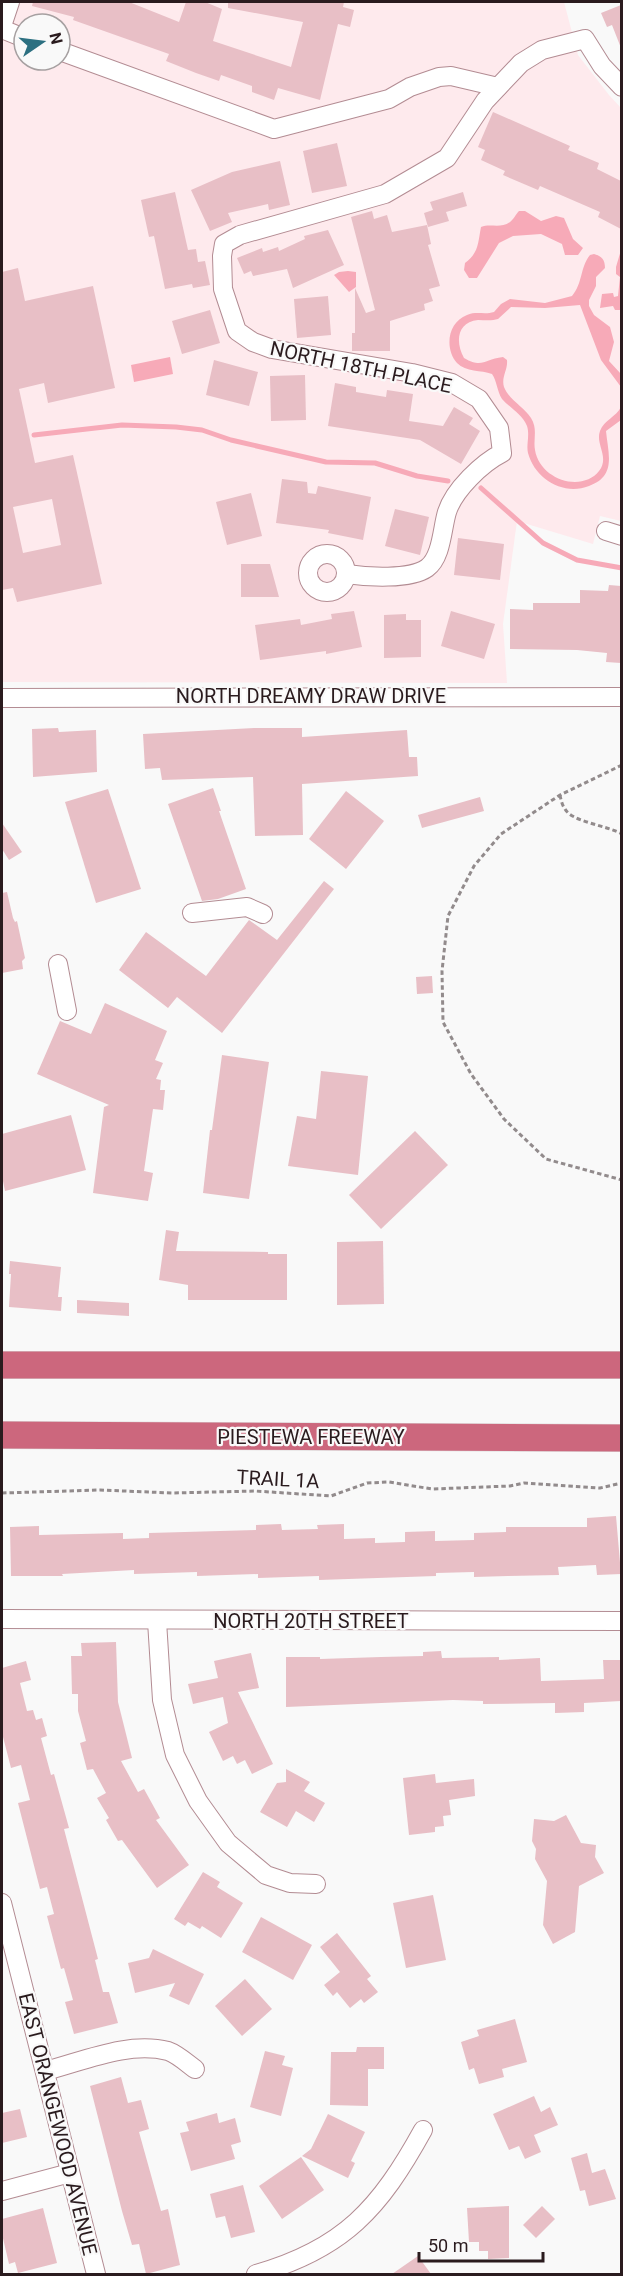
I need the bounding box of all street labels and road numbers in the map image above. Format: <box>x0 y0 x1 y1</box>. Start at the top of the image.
street label: NORTH 18TH PLACE <box>268 336 454 398</box>
street label: NORTH DREAMY DRAW DRIVE <box>176 684 446 708</box>
street label: PIESTEWA FREEWAY <box>217 1425 405 1449</box>
street label: TRAIL 1A <box>236 1465 320 1493</box>
street label: NORTH 20TH STREET <box>213 1609 409 1633</box>
street label: EAST ORANGEWOOD AVENUE <box>14 1990 102 2258</box>

